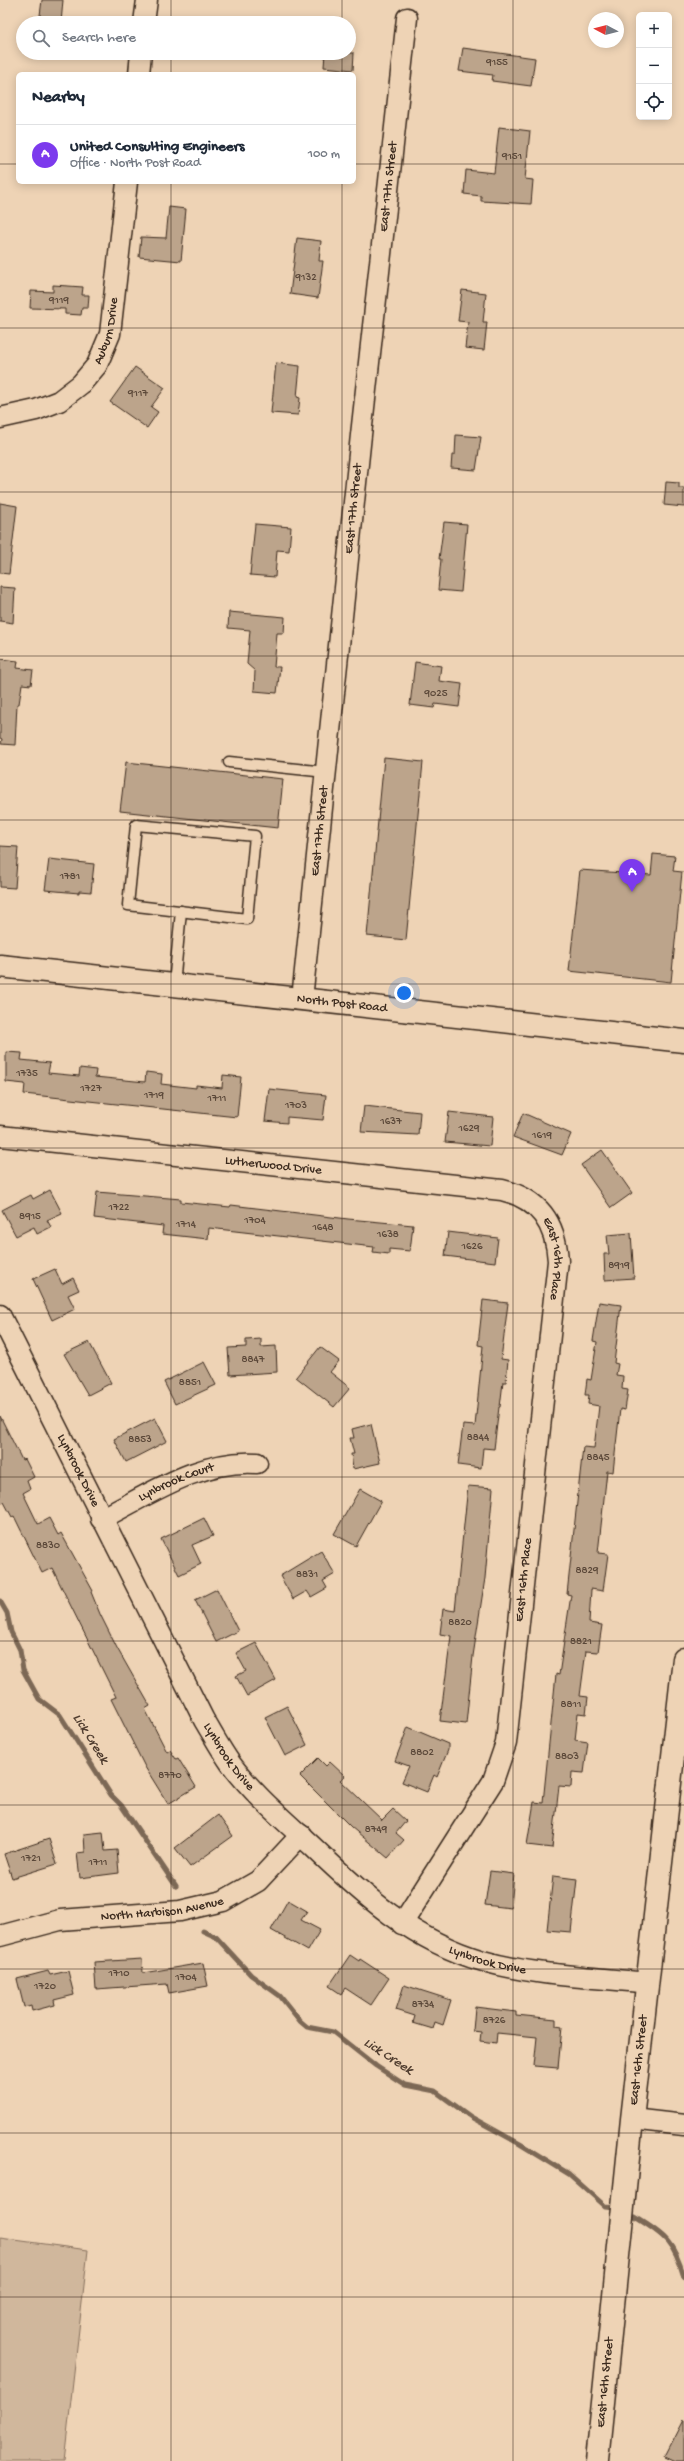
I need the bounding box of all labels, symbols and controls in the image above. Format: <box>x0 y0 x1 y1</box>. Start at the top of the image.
north arrow <box>588 12 624 48</box>
map controls <box>636 12 672 120</box>
button: + <box>636 12 672 48</box>
search box <box>16 16 356 60</box>
icon: search <box>30 27 52 49</box>
text: Search here <box>62 29 136 47</box>
button: − <box>636 48 672 84</box>
house number: 9155 <box>485 57 508 69</box>
button: locate <box>636 84 672 120</box>
text: Nearby <box>32 88 85 108</box>
text: United Consulting Engineers <box>70 138 244 156</box>
street label: East 17th Street <box>376 139 401 232</box>
text: A <box>41 147 49 162</box>
text: 100 m <box>308 147 340 162</box>
house number: 9151 <box>501 151 522 163</box>
text: Office · North Post Road <box>70 156 201 171</box>
house number: 9132 <box>294 272 317 284</box>
house number: 9119 <box>48 295 69 307</box>
street label: Auburn Drive <box>91 296 122 367</box>
house number: 9117 <box>127 388 148 400</box>
street label: East 17th Street <box>341 461 366 555</box>
house number: 9025 <box>424 688 448 700</box>
street label: East 17th Street <box>307 783 332 877</box>
pin: A <box>619 859 645 892</box>
house number: 1781 <box>59 871 80 883</box>
your location <box>394 983 414 1003</box>
street label: North Post Road <box>296 991 389 1016</box>
house number: 1735 <box>15 1068 38 1080</box>
house number: 1727 <box>79 1083 102 1095</box>
house number: 1719 <box>143 1090 165 1102</box>
house number: 1711 <box>206 1093 227 1105</box>
house number: 1703 <box>284 1100 307 1112</box>
house number: 1637 <box>379 1116 402 1128</box>
house number: 1629 <box>458 1123 480 1135</box>
house number: 1619 <box>531 1130 552 1142</box>
street label: Lutherwood Drive <box>224 1153 323 1178</box>
house number: 1722 <box>108 1202 130 1214</box>
house number: 8915 <box>19 1211 41 1223</box>
street label: East 16th Place <box>539 1214 566 1301</box>
house number: 1704 <box>243 1215 267 1227</box>
house number: 1714 <box>175 1219 197 1231</box>
house number: 1648 <box>311 1222 334 1234</box>
house number: 1638 <box>376 1229 399 1241</box>
house number: 1626 <box>461 1241 483 1253</box>
house number: 8919 <box>608 1260 630 1272</box>
house number: 8847 <box>242 1354 265 1366</box>
house number: 8851 <box>179 1377 201 1389</box>
street label: Lynbrook Drive <box>54 1431 103 1510</box>
house number: 8844 <box>467 1432 490 1444</box>
house number: 8853 <box>128 1434 152 1446</box>
house number: 8845 <box>586 1452 610 1464</box>
street label: Lynbrook Court <box>136 1459 217 1505</box>
street label: East 16th Place <box>512 1537 536 1623</box>
house number: 8830 <box>36 1540 60 1552</box>
house number: 8829 <box>576 1565 599 1577</box>
house number: 8831 <box>296 1569 318 1581</box>
house number: 8820 <box>448 1617 472 1629</box>
house number: 8821 <box>570 1636 592 1648</box>
house number: 8811 <box>561 1699 581 1711</box>
water label: Lick Creek <box>68 1711 113 1769</box>
street label: Lynbrook Drive <box>200 1720 258 1794</box>
house number: 8802 <box>410 1747 434 1759</box>
house number: 8803 <box>555 1751 579 1763</box>
house number: 8770 <box>158 1770 182 1782</box>
house number: 8749 <box>365 1824 388 1836</box>
house number: 1721 <box>20 1853 41 1865</box>
house number: 1711 <box>87 1857 108 1869</box>
street label: North Harbison Avenue <box>100 1894 225 1924</box>
street label: Lynbrook Drive <box>446 1942 527 1978</box>
house number: 1710 <box>108 1968 129 1980</box>
house number: 1704 <box>174 1972 198 1984</box>
house number: 1720 <box>33 1981 56 1993</box>
house number: 8734 <box>412 1999 435 2011</box>
street label: East 16th Street <box>626 2013 651 2106</box>
house number: 8726 <box>483 2015 506 2027</box>
water label: Lick Creek <box>360 2035 417 2080</box>
street label: East 16th Street <box>593 2335 617 2428</box>

